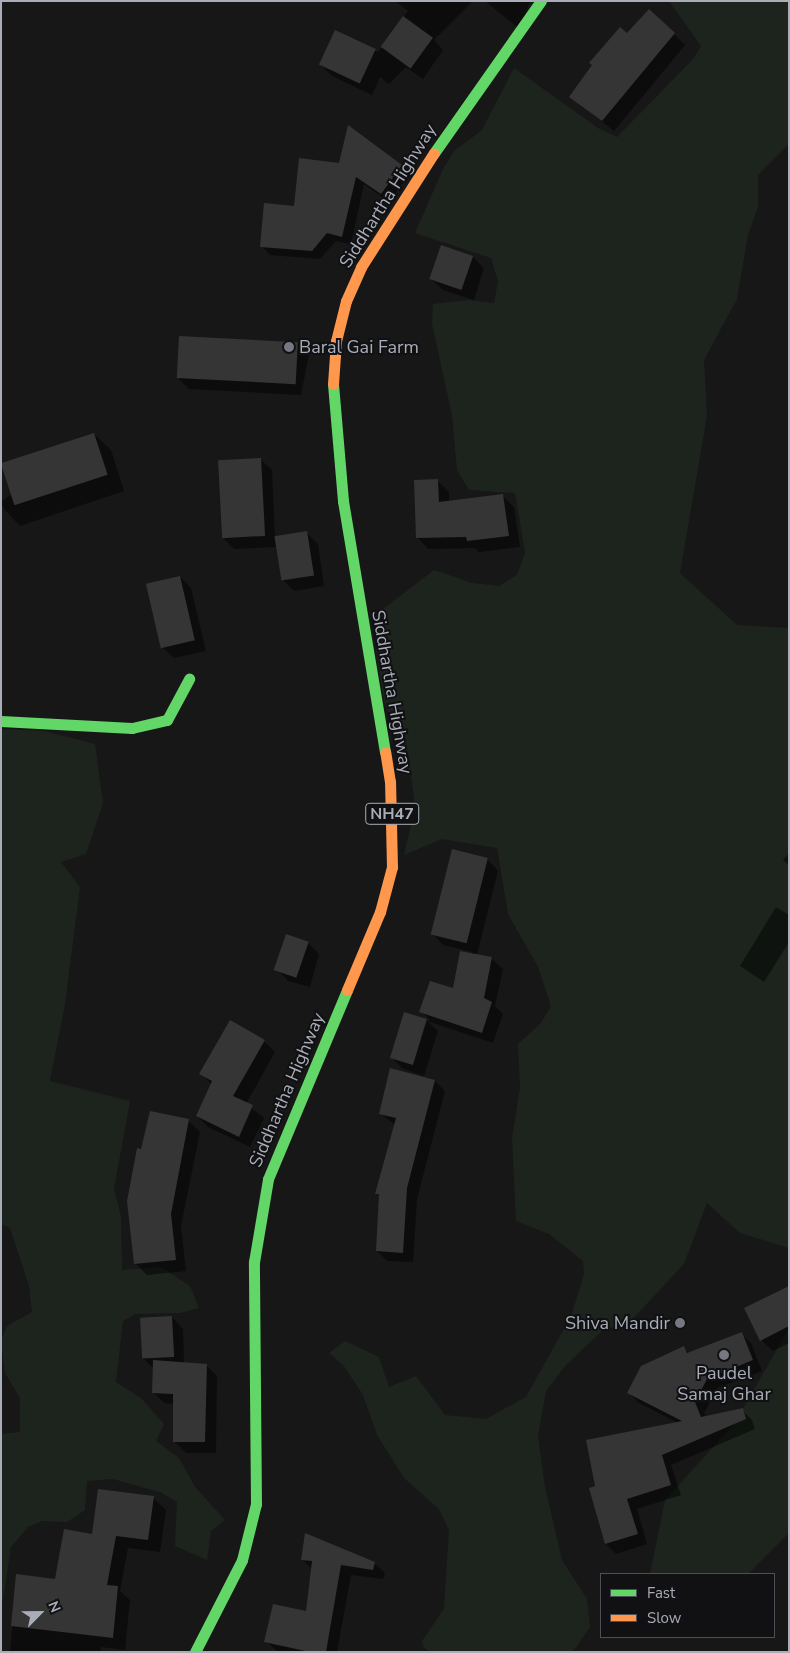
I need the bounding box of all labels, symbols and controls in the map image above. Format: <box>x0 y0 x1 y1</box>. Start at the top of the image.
street label: Siddhartha Highway <box>335 120 441 272</box>
place label: Baral Gai Farm <box>299 336 419 358</box>
marker: Baral Gai Farm <box>283 341 295 353</box>
street label: Siddhartha Highway <box>367 608 417 776</box>
road number: NH47 <box>364 801 420 828</box>
street label: Siddhartha Highway <box>245 1009 329 1171</box>
place label: Shiva Mandir <box>565 1312 670 1334</box>
marker: Shiva Mandir <box>674 1317 686 1329</box>
marker: Paudel Samaj Ghar <box>718 1349 730 1361</box>
place label: Paudel Samaj Ghar <box>677 1363 771 1406</box>
legend <box>600 1573 775 1638</box>
text: Fast <box>647 1583 675 1603</box>
north arrow <box>15 1588 65 1638</box>
text: N <box>43 1598 65 1615</box>
text: Slow <box>647 1608 681 1628</box>

